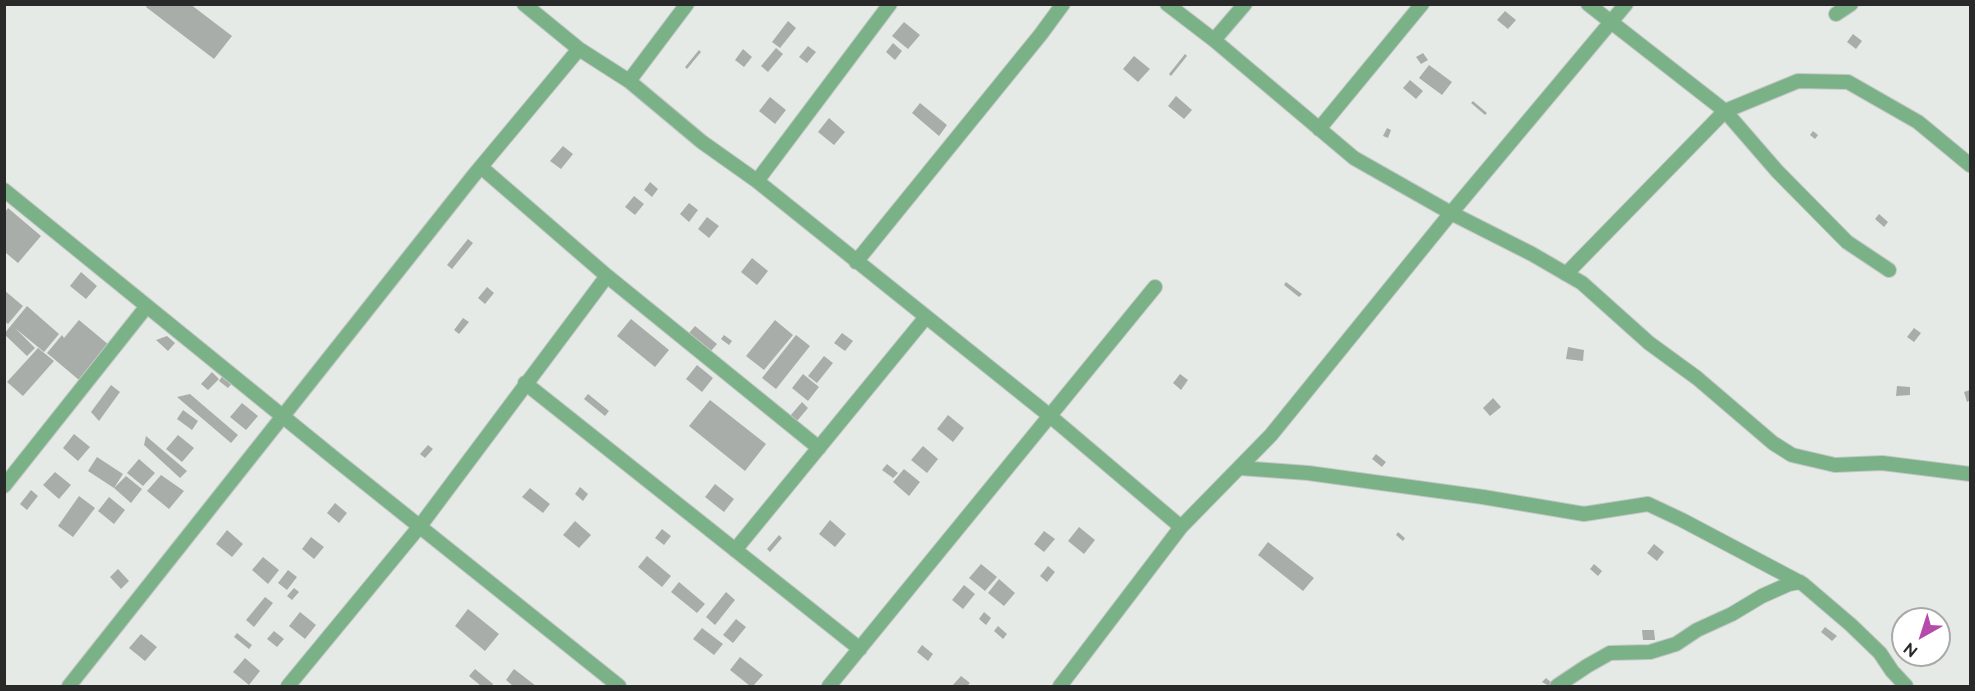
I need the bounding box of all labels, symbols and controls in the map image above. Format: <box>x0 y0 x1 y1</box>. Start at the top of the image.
north arrow <box>1891 607 1951 667</box>
text: N <box>1900 639 1921 661</box>

